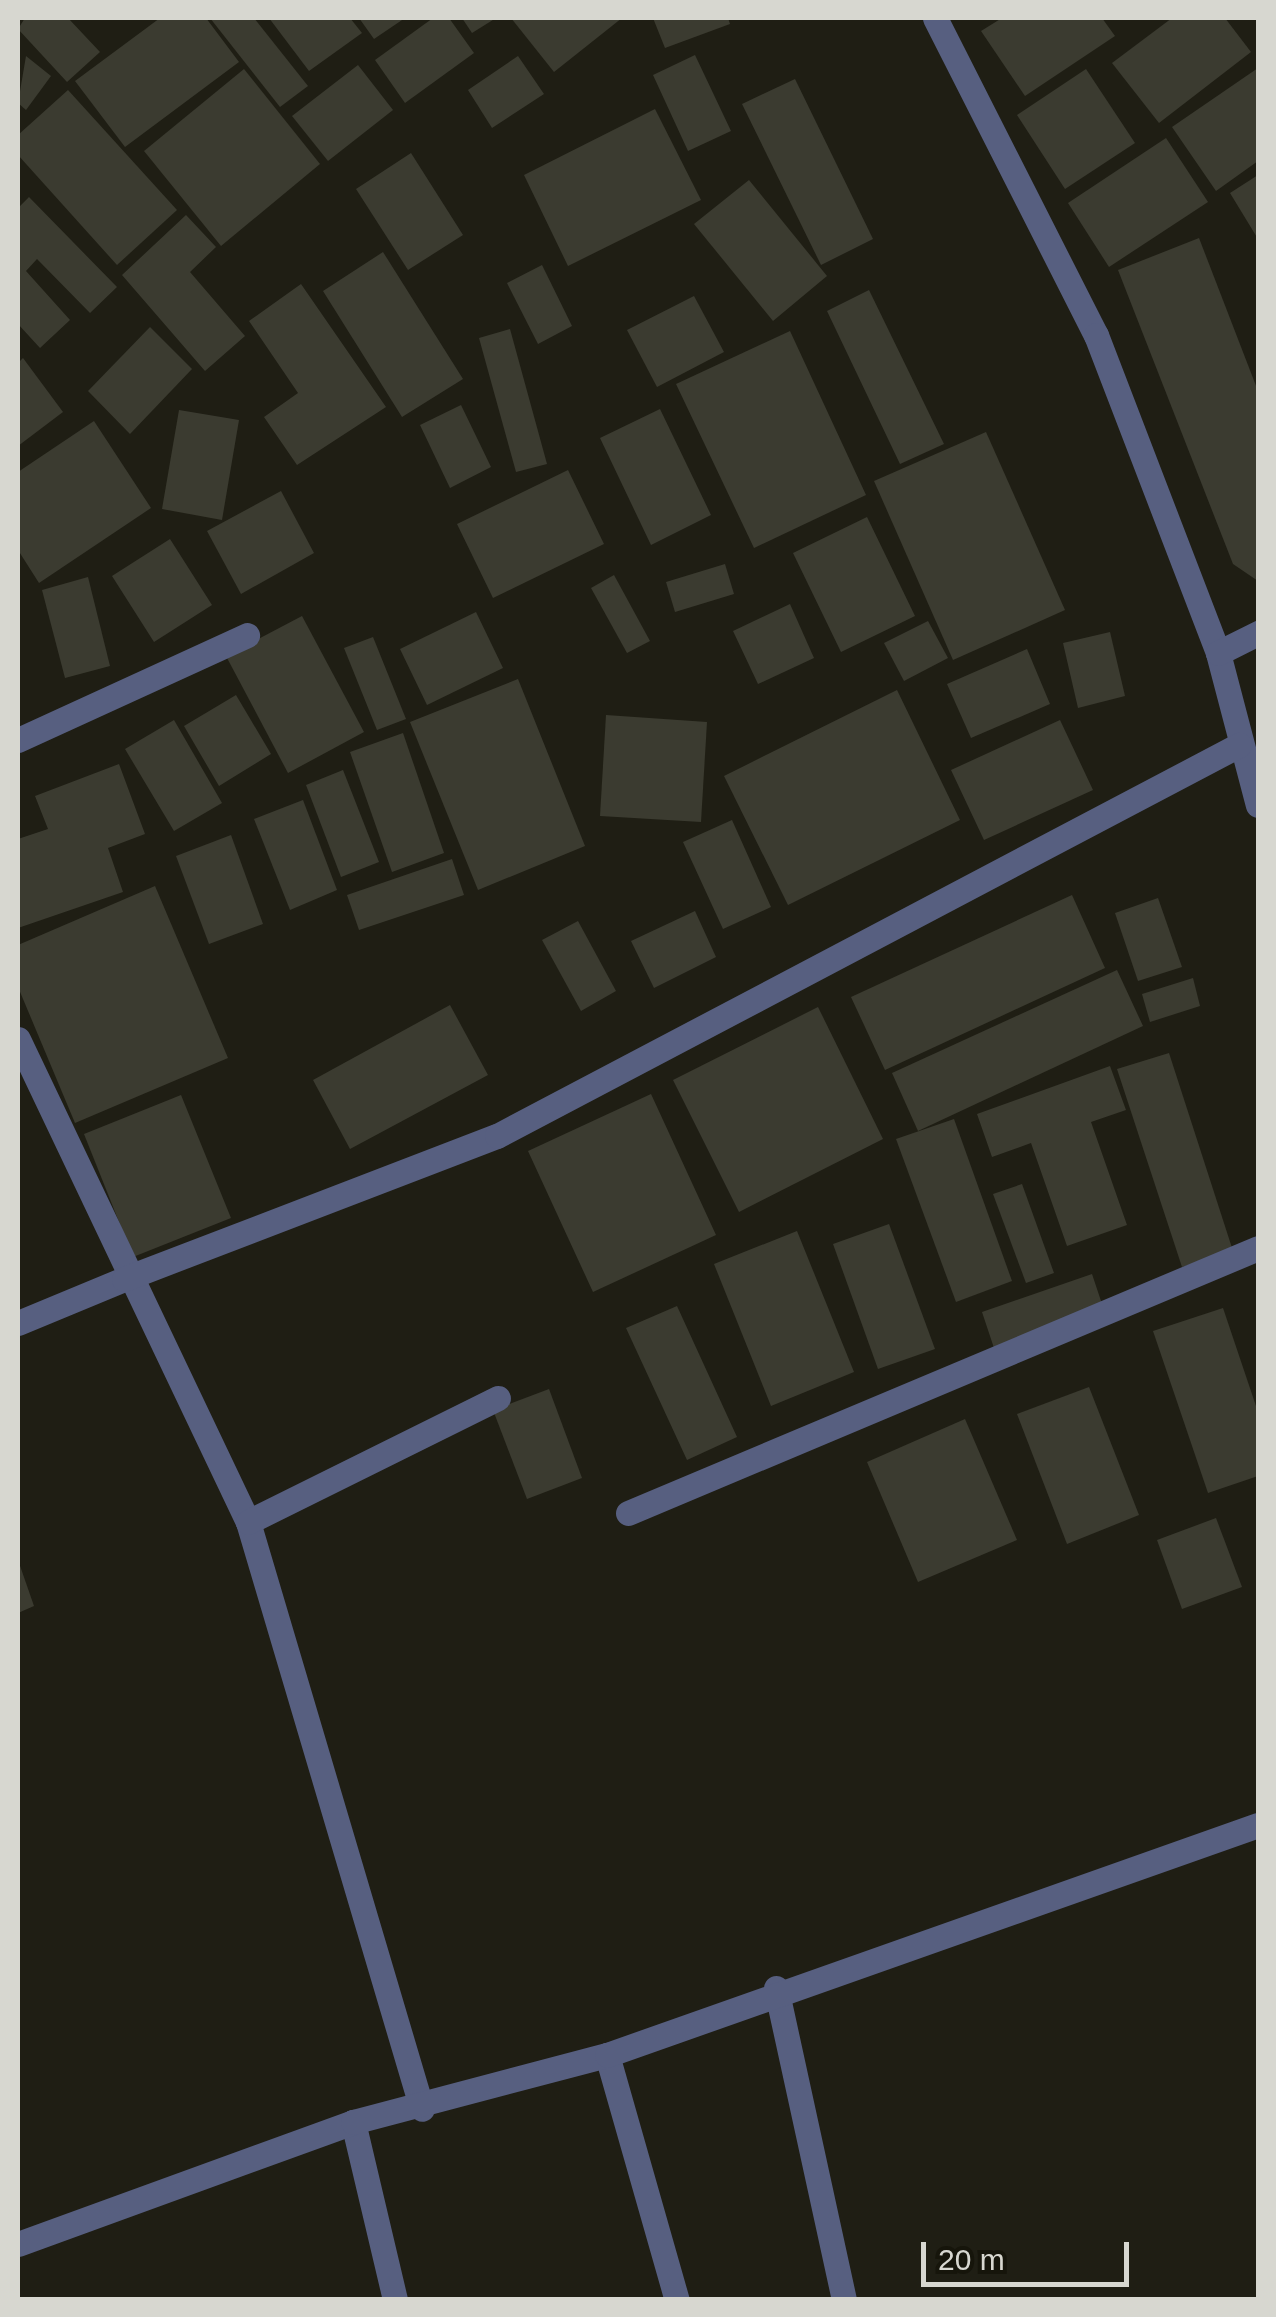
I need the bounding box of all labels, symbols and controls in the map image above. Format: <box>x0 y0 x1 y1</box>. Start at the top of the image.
scale bar <box>926 2222 1134 2284</box>
text: 20 m <box>938 2243 1005 2276</box>

